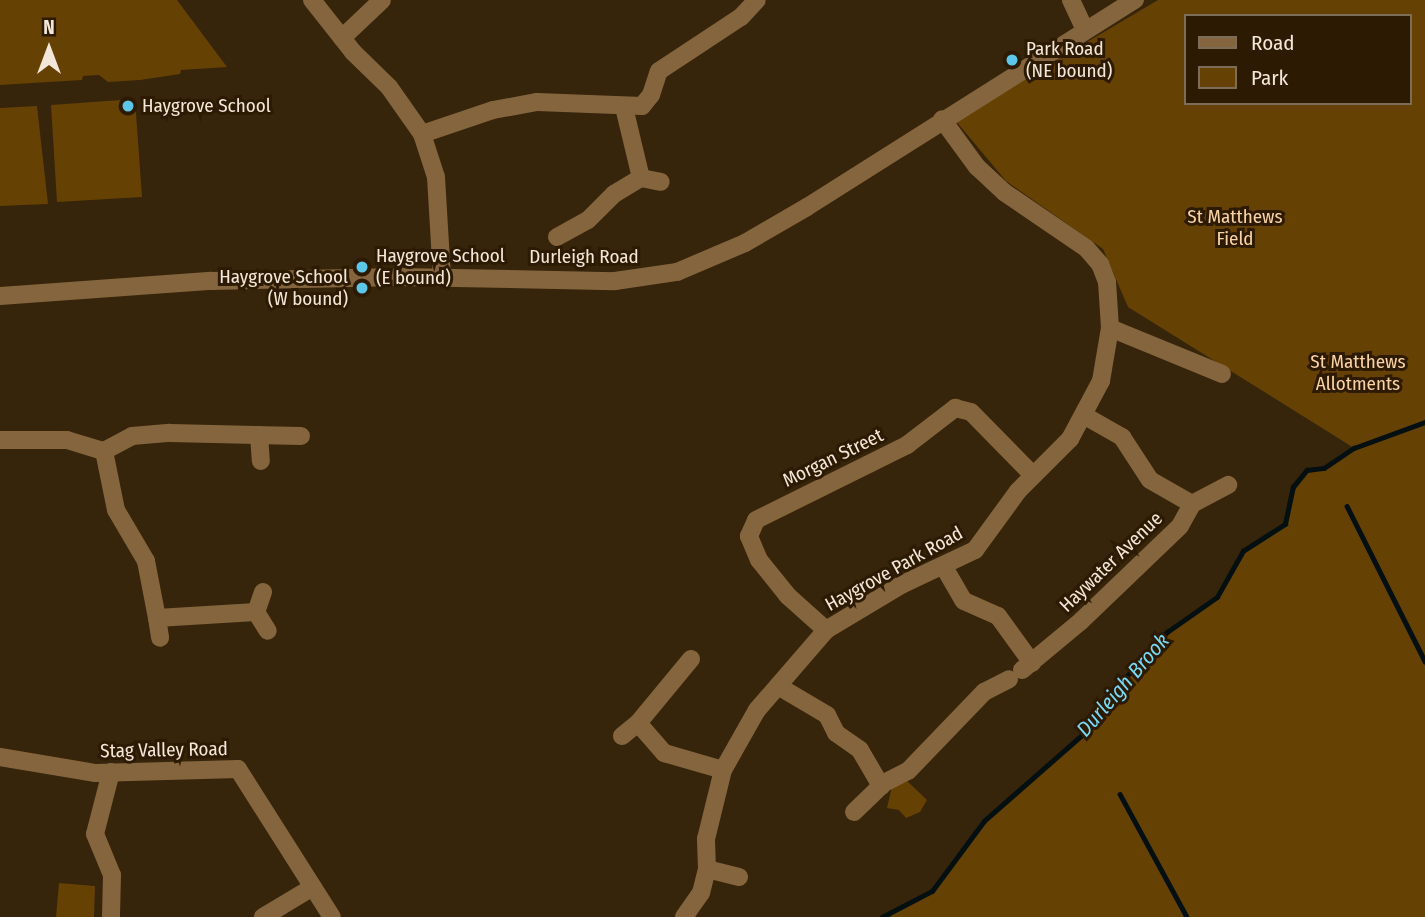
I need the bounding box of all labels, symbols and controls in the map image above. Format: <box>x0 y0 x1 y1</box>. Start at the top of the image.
north arrow <box>14 14 84 84</box>
legend <box>1184 14 1411 105</box>
text: N <box>43 16 55 39</box>
text: Road <box>1251 30 1295 56</box>
place label: Park Road (NE bound) <box>1026 38 1112 82</box>
marker: Park Road (NE bound) <box>1004 52 1020 68</box>
text: Park <box>1251 65 1288 91</box>
place label: Haygrove School <box>142 95 271 117</box>
marker: Haygrove School <box>120 98 136 114</box>
park label: St Matthews Field <box>1187 206 1283 250</box>
place label: Haygrove School (E bound) <box>376 245 505 289</box>
street label: Durleigh Road <box>529 246 639 268</box>
marker: Haygrove School (E bound) <box>354 259 370 275</box>
place label: Haygrove School (W bound) <box>219 266 348 310</box>
marker: Haygrove School (W bound) <box>354 280 370 296</box>
park label: St Matthews Allotments <box>1310 351 1406 395</box>
street label: Morgan Street <box>779 424 887 492</box>
street label: Haywater Avenue <box>1055 507 1167 617</box>
street label: Haygrove Park Road <box>821 522 967 616</box>
water label: Durleigh Brook <box>1071 628 1175 742</box>
street label: Stag Valley Road <box>100 737 228 763</box>

